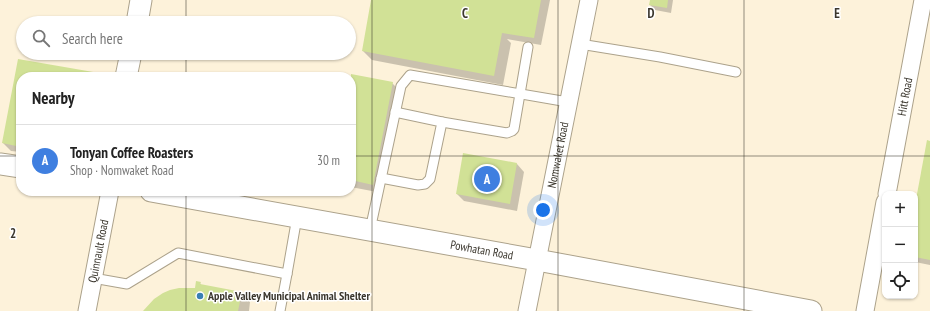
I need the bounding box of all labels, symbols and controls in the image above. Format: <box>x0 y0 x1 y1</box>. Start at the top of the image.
text: C <box>462 5 468 22</box>
text: D <box>648 5 655 22</box>
text: E <box>834 5 840 22</box>
search box <box>16 16 356 60</box>
icon: search <box>30 27 52 49</box>
text: Search here <box>62 29 123 48</box>
street label: Hitt Road <box>894 76 915 117</box>
text: Nearby <box>32 87 75 109</box>
street label: Nomwaket Road <box>544 121 572 189</box>
text: Tonyan Coffee Roasters <box>70 143 193 162</box>
text: A <box>42 152 48 169</box>
text: 30 m <box>317 152 340 169</box>
text: Shop · Nomwaket Road <box>70 162 174 179</box>
pin: A <box>474 164 500 194</box>
map controls <box>882 191 918 299</box>
button: + <box>882 191 918 227</box>
your location <box>533 200 553 220</box>
street label: Quinnault Road <box>85 218 111 284</box>
text: 2 <box>10 225 16 242</box>
button: − <box>882 227 918 263</box>
street label: Powhatan Road <box>449 237 515 263</box>
button: locate <box>882 263 918 299</box>
place label: Apple Valley Municipal Animal Shelter <box>207 288 370 303</box>
marker: Apple Valley Municipal Animal Shelter <box>195 291 205 301</box>

